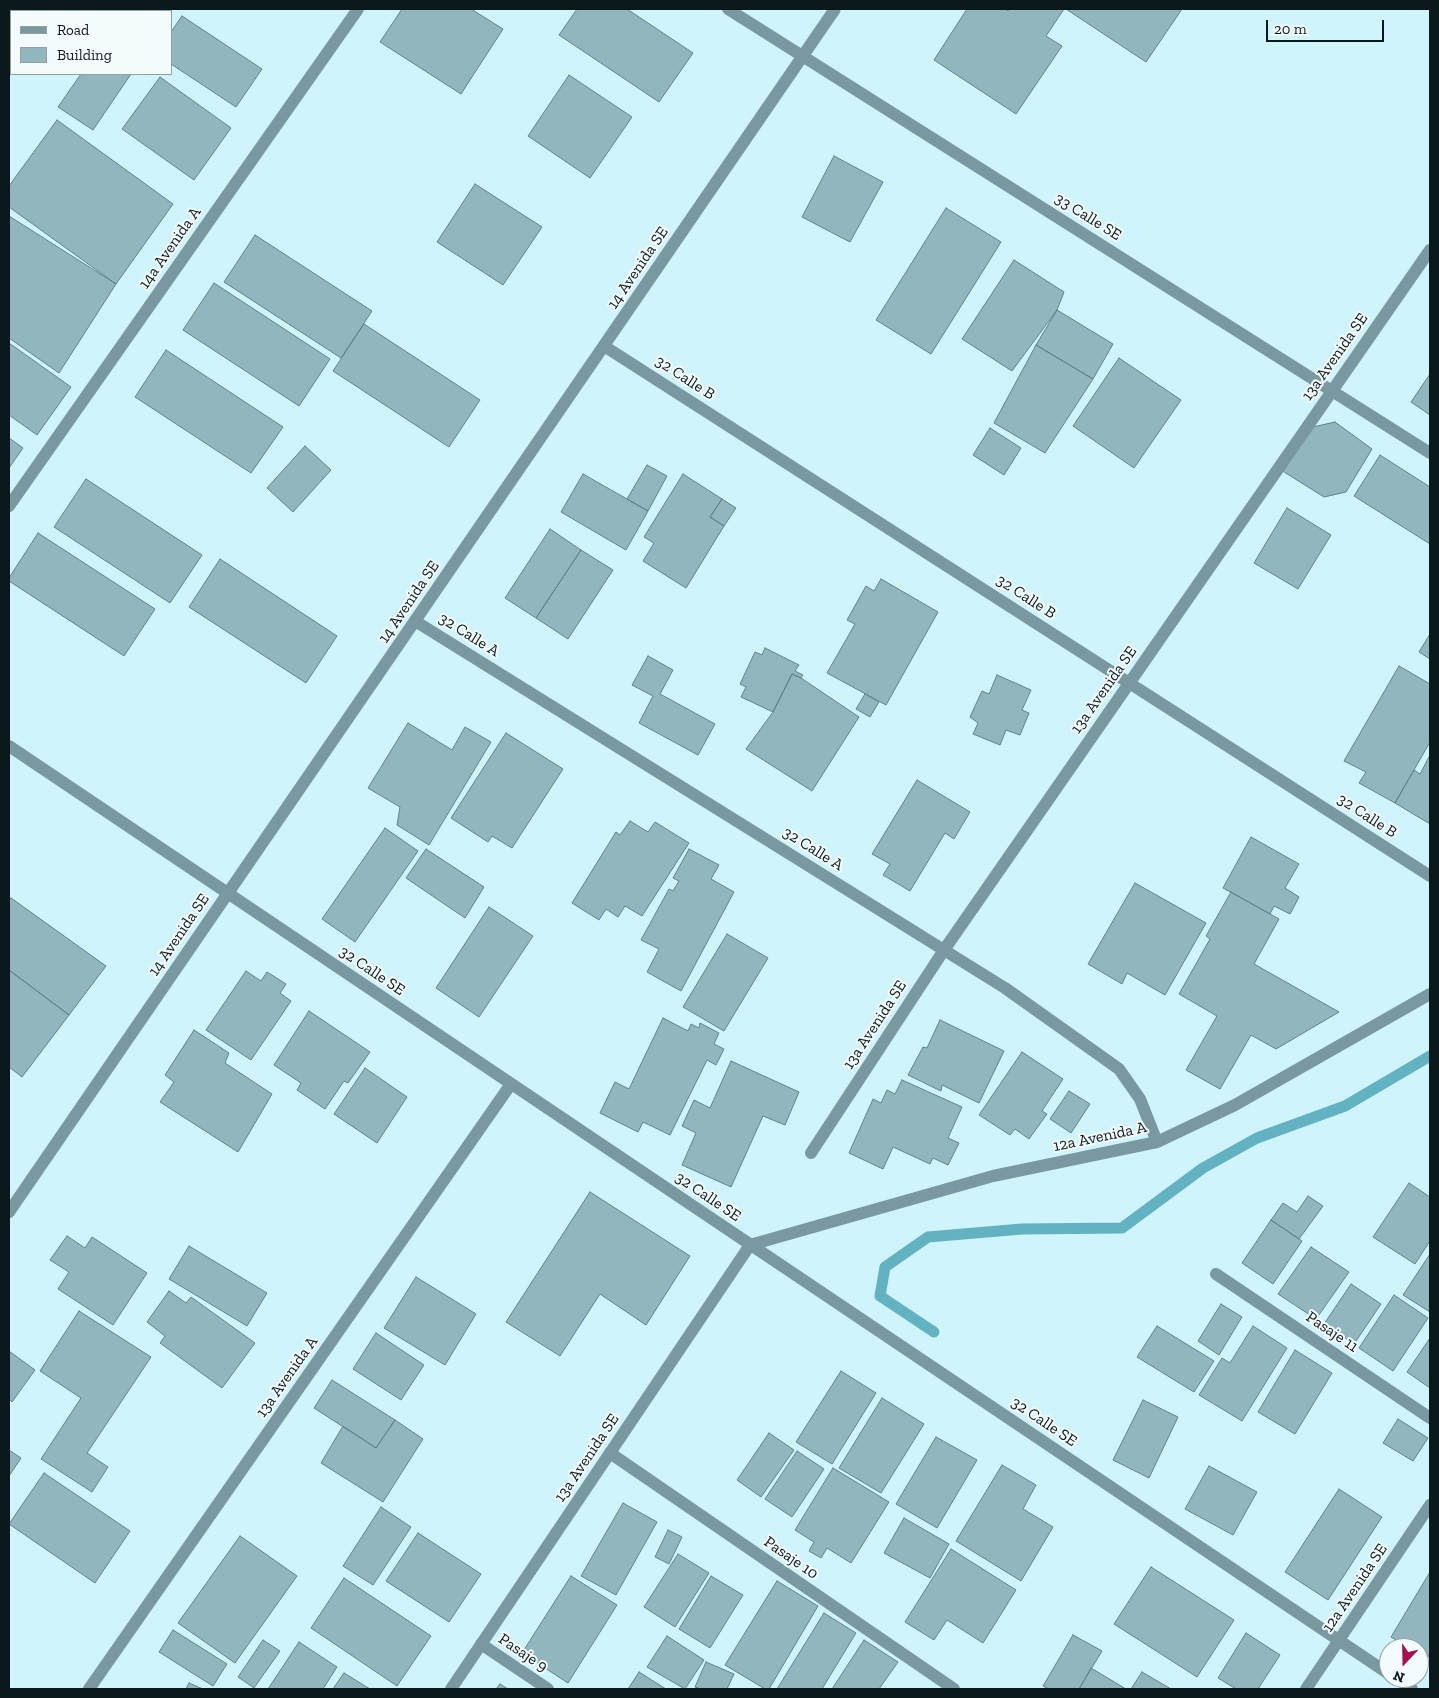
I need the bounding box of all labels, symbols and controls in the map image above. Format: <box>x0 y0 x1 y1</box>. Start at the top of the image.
legend <box>10 10 172 75</box>
scale bar <box>1269 10 1386 42</box>
text: 20 m <box>1274 20 1307 38</box>
text: Road <box>57 21 89 39</box>
text: Building <box>57 46 112 64</box>
street label: 33 Calle SE <box>1051 189 1125 245</box>
street label: 14a Avenida A <box>135 203 205 293</box>
street label: 14 Avenida SE <box>603 223 673 313</box>
street label: 13a Avenida SE <box>1298 310 1372 404</box>
street label: 32 Calle B <box>652 352 718 404</box>
street label: 14 Avenida SE <box>374 557 444 647</box>
street label: 32 Calle B <box>993 571 1059 623</box>
street label: 32 Calle A <box>435 609 503 661</box>
street label: 13a Avenida SE <box>1067 643 1141 737</box>
street label: 32 Calle B <box>1334 790 1400 842</box>
street label: 32 Calle A <box>779 823 847 875</box>
street label: 14 Avenida SE <box>144 890 214 980</box>
street label: 32 Calle SE <box>335 942 409 1000</box>
street label: 13a Avenida SE <box>839 977 911 1073</box>
street label: 12a Avenida A <box>1052 1118 1148 1156</box>
street label: 32 Calle SE <box>671 1168 745 1226</box>
street label: Pasaje 11 <box>1302 1308 1362 1356</box>
street label: 13a Avenida A <box>252 1333 322 1421</box>
street label: 32 Calle SE <box>1007 1393 1081 1451</box>
street label: 13a Avenida SE <box>550 1410 624 1506</box>
street label: Pasaje 10 <box>760 1532 822 1584</box>
street label: 12a Avenida SE <box>1318 1540 1392 1636</box>
street label: Pasaje 9 <box>495 1630 551 1676</box>
north arrow <box>1379 1638 1429 1688</box>
text: N <box>1391 1667 1407 1686</box>

